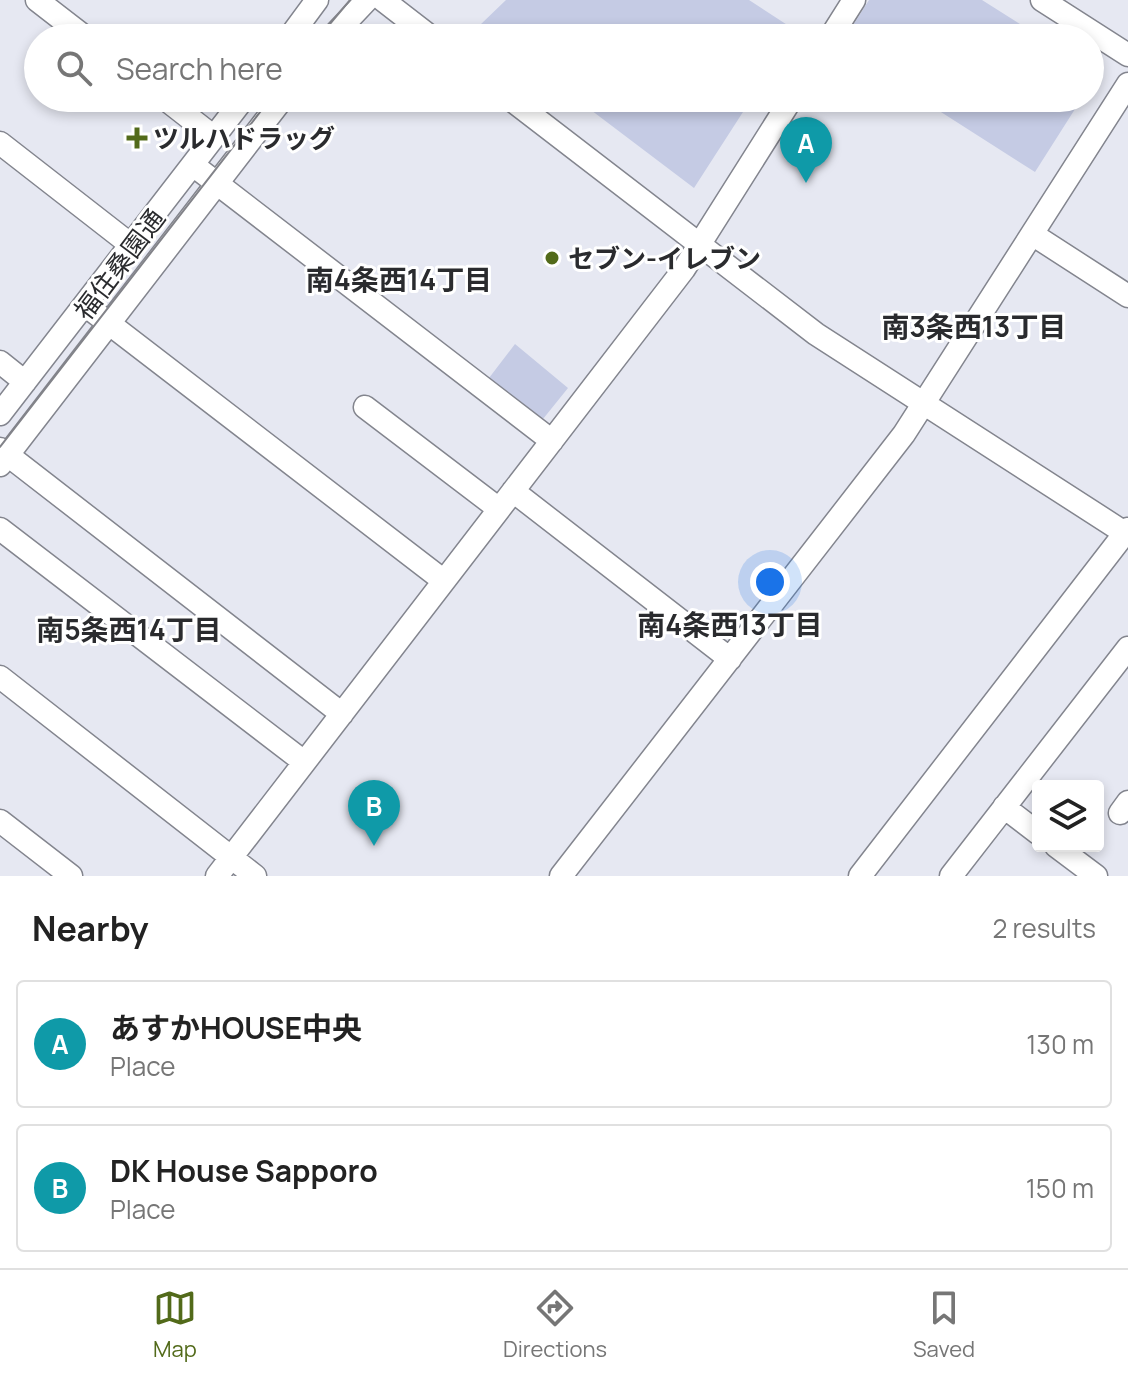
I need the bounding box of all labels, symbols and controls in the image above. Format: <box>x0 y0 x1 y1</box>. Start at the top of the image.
search box <box>24 24 1104 112</box>
icon: search <box>52 46 96 90</box>
text: Search here <box>116 48 283 89</box>
pin: A <box>780 117 832 183</box>
place label: ツルハドラッグ <box>153 120 335 156</box>
marker: ツルハドラッグ <box>128 129 146 147</box>
street label: 福住桑園通 <box>66 201 172 327</box>
place label: セブン-イレブン <box>568 240 761 276</box>
marker: セブン-イレブン <box>543 249 561 267</box>
district label: 南4条西14丁目 <box>306 260 492 298</box>
district label: 南3条西13丁目 <box>882 307 1066 345</box>
your location <box>750 562 790 602</box>
district label: 南4条西13丁目 <box>637 605 823 643</box>
district label: 南5条西14丁目 <box>36 610 222 648</box>
pin: B <box>348 780 400 846</box>
map controls <box>1032 780 1104 852</box>
button: layers <box>1032 780 1104 852</box>
text: Nearby <box>32 905 148 951</box>
text: 2 results <box>992 910 1096 946</box>
text: あすかHOUSE中央 <box>110 1007 362 1048</box>
text: A <box>51 1026 69 1062</box>
text: 130 m <box>1026 1026 1094 1062</box>
text: Place <box>110 1048 175 1084</box>
text: DK House Sapporo <box>110 1150 378 1191</box>
text: B <box>52 1170 68 1206</box>
text: 150 m <box>1026 1170 1094 1206</box>
text: Place <box>110 1191 175 1227</box>
tab: Map <box>153 1286 197 1364</box>
tab: Directions <box>503 1286 607 1364</box>
tab: Saved <box>913 1286 975 1364</box>

